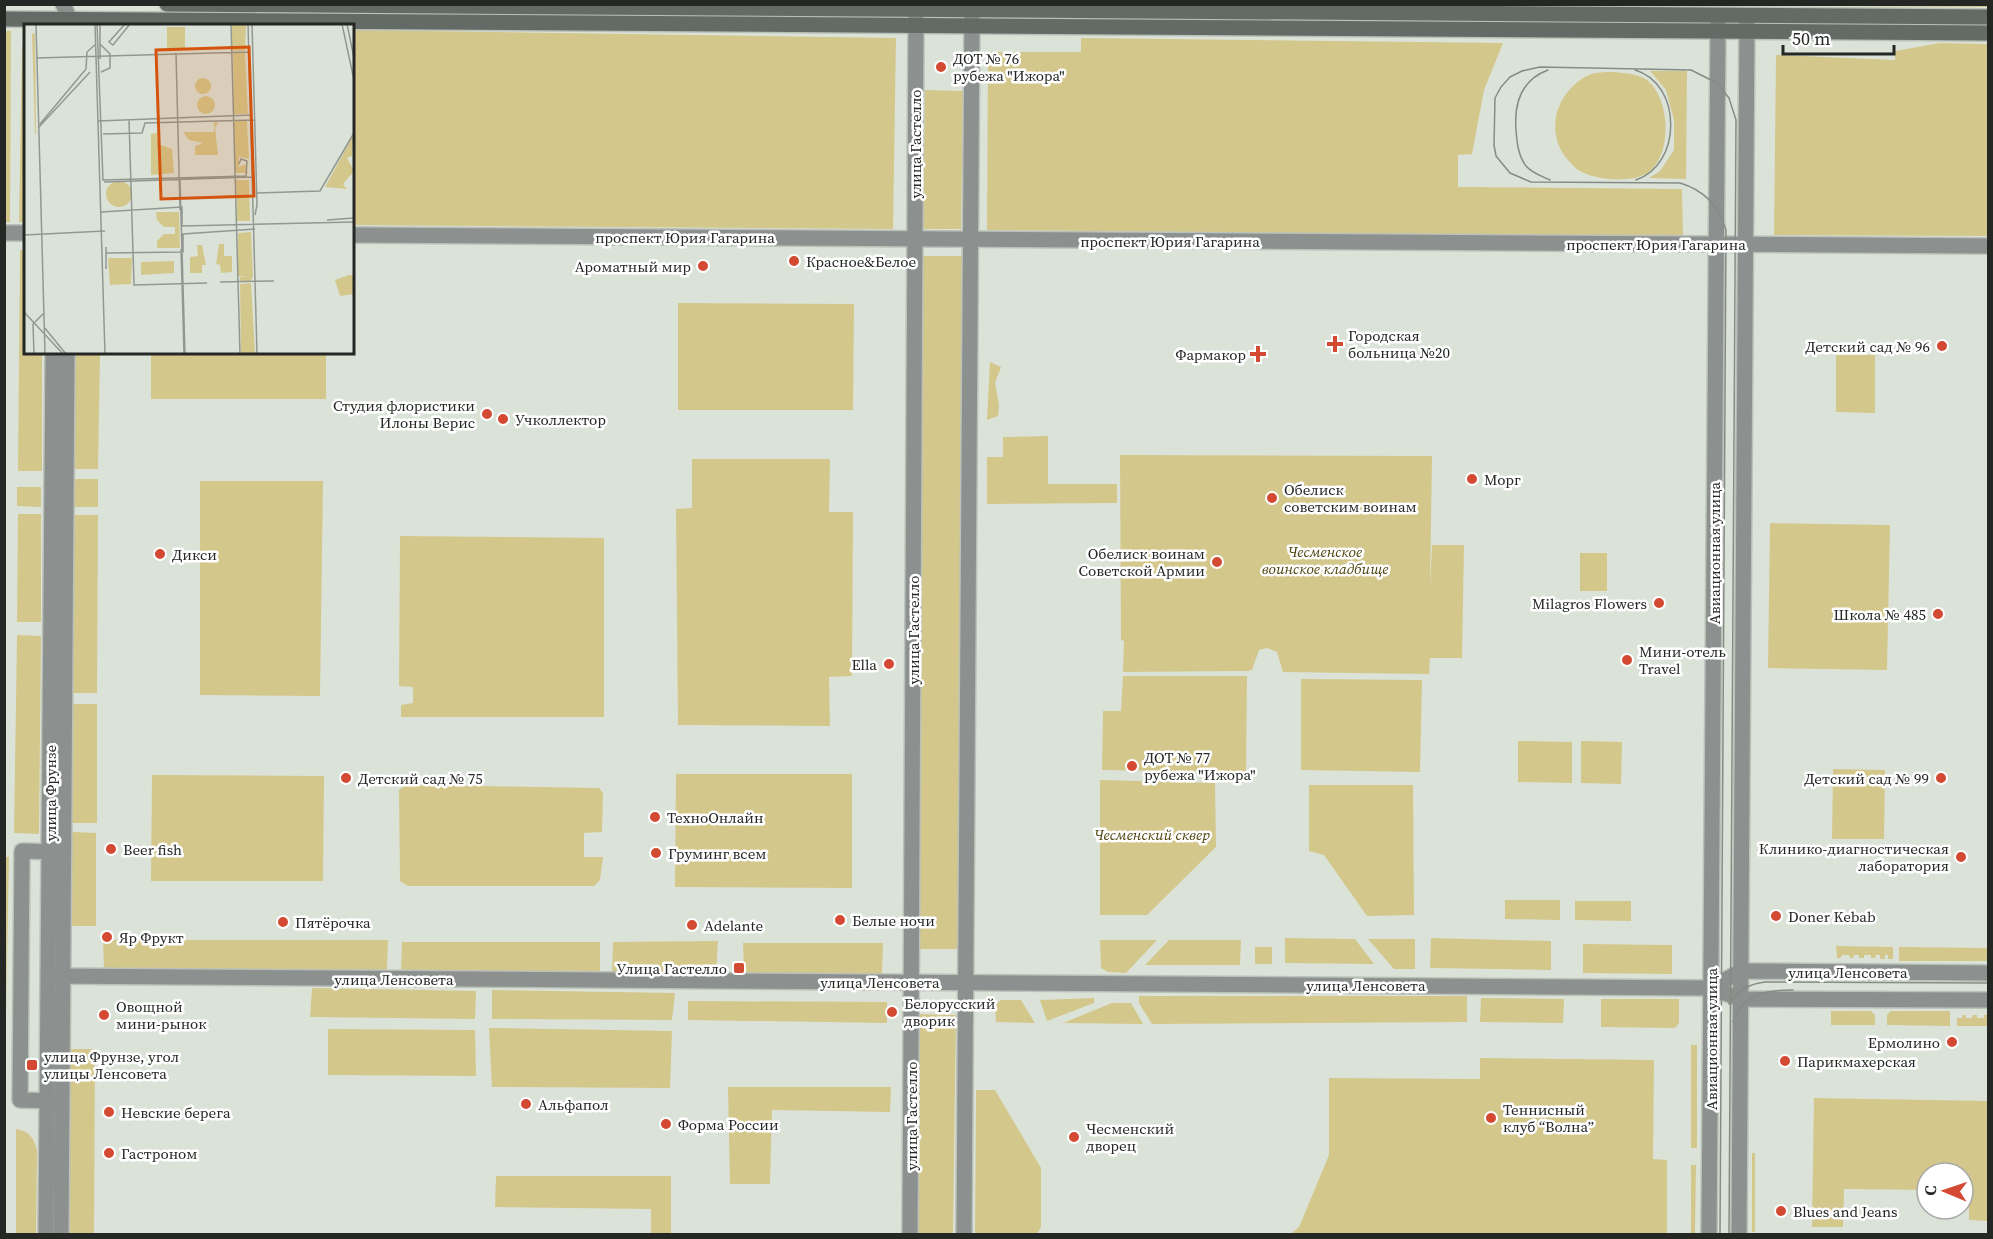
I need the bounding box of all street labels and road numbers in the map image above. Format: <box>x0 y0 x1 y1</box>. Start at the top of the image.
street label: улица Гастелло <box>905 90 926 198</box>
street label: проспект Юрия Гагарина <box>595 227 775 248</box>
street label: проспект Юрия Гагарина <box>1080 231 1260 252</box>
street label: проспект Юрия Гагарина <box>1566 234 1746 255</box>
street label: Авиационная улица <box>1704 481 1725 624</box>
street label: улица Гастелло <box>903 576 924 684</box>
street label: улица Фрунзе <box>40 744 61 841</box>
street label: улица Ленсовета <box>1788 962 1908 983</box>
street label: Авиационная улица <box>1701 967 1722 1110</box>
street label: улица Ленсовета <box>334 969 454 990</box>
street label: улица Ленсовета <box>820 972 940 993</box>
street label: улица Ленсовета <box>1306 975 1426 996</box>
street label: улица Гастелло <box>901 1062 922 1170</box>

